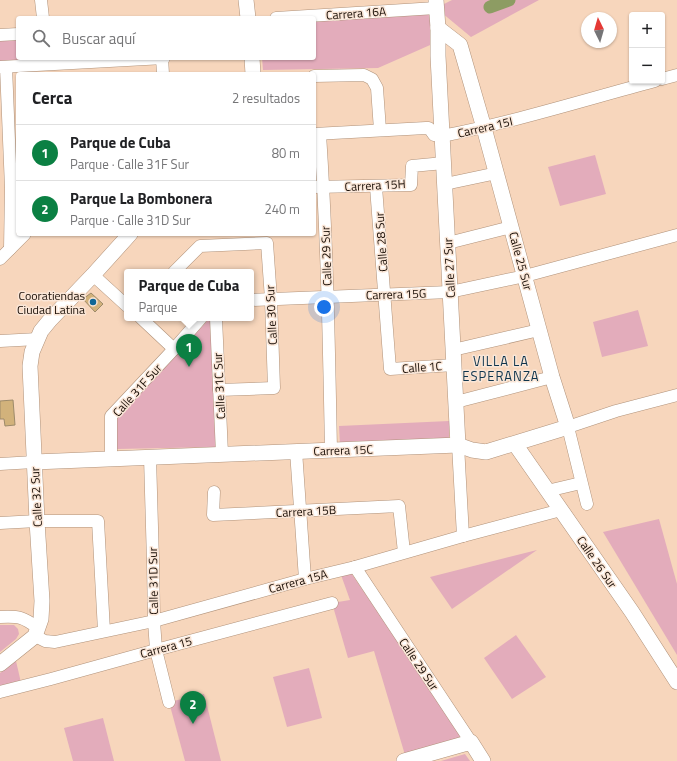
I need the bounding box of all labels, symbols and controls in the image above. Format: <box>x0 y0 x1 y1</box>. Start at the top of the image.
street label: Carrera 16A <box>325 1 387 25</box>
north arrow <box>581 12 617 48</box>
map controls <box>629 12 665 84</box>
button: + <box>629 12 665 48</box>
search box <box>16 16 316 60</box>
icon: search <box>30 27 52 49</box>
text: Buscar aquí <box>62 27 135 50</box>
button: − <box>629 48 665 84</box>
text: Cerca <box>32 85 72 111</box>
text: 2 resultados <box>232 88 300 108</box>
street label: Carrera 15I <box>456 111 514 143</box>
text: Parque de Cuba <box>70 131 171 154</box>
text: 1 <box>41 143 49 163</box>
text: 80 m <box>272 143 300 163</box>
text: Parque · Calle 31F Sur <box>70 154 189 174</box>
street label: Carrera 15H <box>344 174 406 196</box>
text: Parque La Bombonera <box>70 187 212 210</box>
text: 2 <box>41 199 49 219</box>
text: 240 m <box>264 199 300 219</box>
text: Parque · Calle 31D Sur <box>70 210 191 230</box>
street label: Calle 28 Sur <box>369 211 393 273</box>
street label: Calle 29 Sur <box>315 226 337 286</box>
street label: Calle 25 Sur <box>504 230 538 292</box>
street label: Calle 27 Sur <box>438 238 460 298</box>
popup <box>124 269 254 321</box>
text: Parque de Cuba <box>139 274 239 297</box>
street label: Carrera 15G <box>365 283 427 305</box>
street label: Calle 30 Sur <box>260 285 282 345</box>
place label: Cooratiendas Ciudad Latina <box>17 286 85 319</box>
marker: Cooratiendas Ciudad Latina <box>88 297 98 307</box>
text: Parque <box>139 297 177 317</box>
your location <box>314 297 334 317</box>
pin: 1 <box>176 334 202 367</box>
district label: VILLA LA ESPERANZA <box>462 351 540 386</box>
street label: Calle 31C Sur <box>208 352 230 420</box>
street label: Calle 1C <box>401 356 443 378</box>
street label: Calle 31F Sur <box>108 359 166 421</box>
street label: Carrera 15C <box>313 439 374 461</box>
street label: Calle 32 Sur <box>25 467 47 527</box>
street label: Carrera 15B <box>275 500 337 522</box>
street label: Calle 26 Sur <box>572 532 622 592</box>
street label: Calle 31D Sur <box>143 547 163 615</box>
street label: Carrera 15A <box>266 564 330 598</box>
street label: Carrera 15 <box>138 631 194 663</box>
street label: Calle 29 Sur <box>394 634 444 694</box>
pin: 2 <box>180 691 206 724</box>

